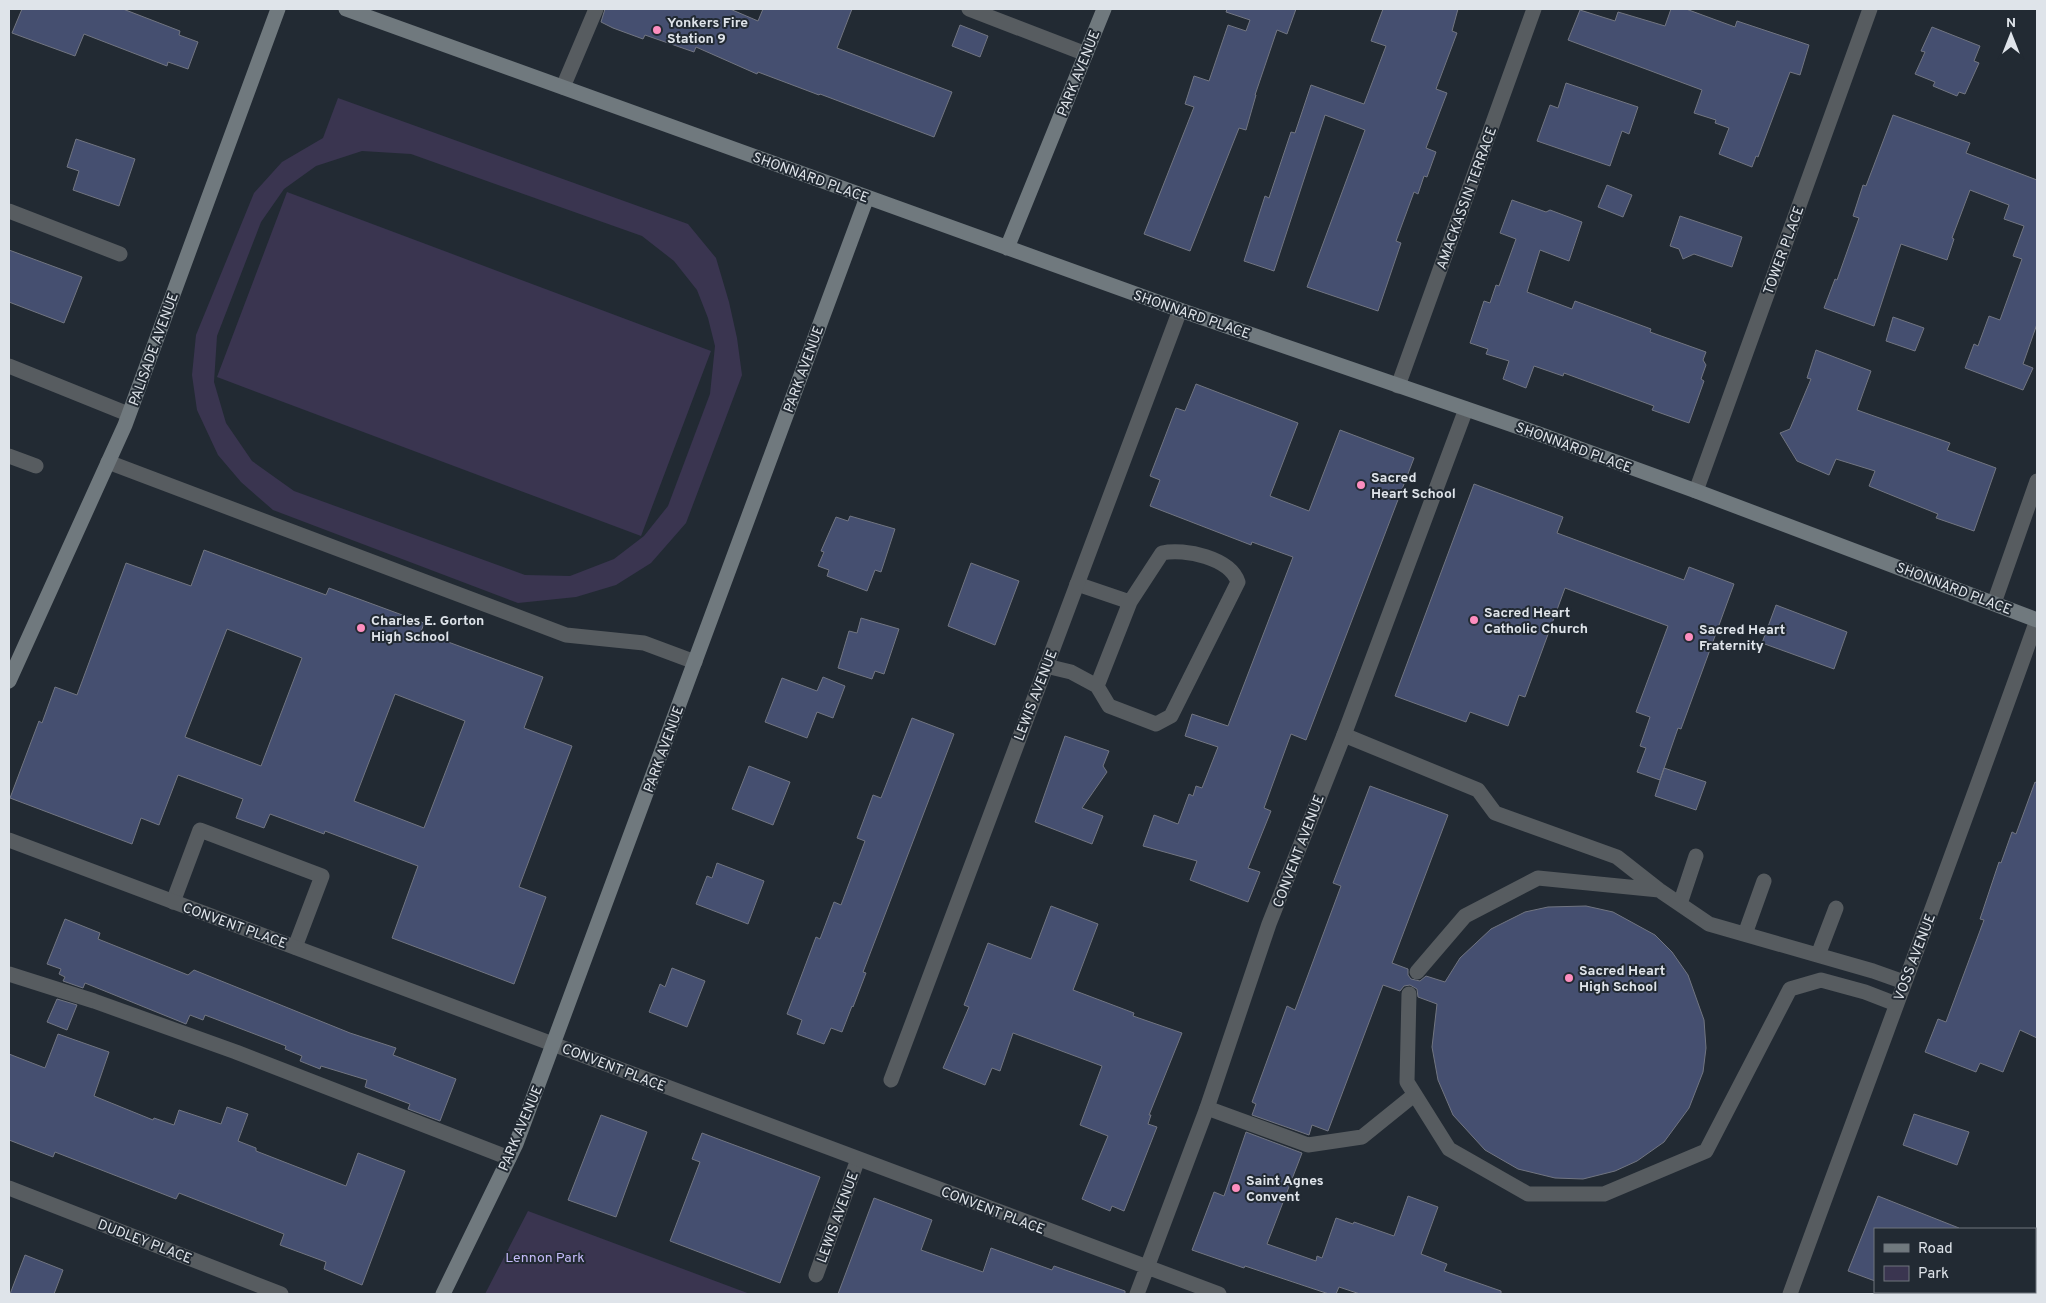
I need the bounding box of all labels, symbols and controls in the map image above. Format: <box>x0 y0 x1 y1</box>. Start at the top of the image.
north arrow <box>1986 10 2036 60</box>
place label: Yonkers Fire Station 9 <box>667 15 748 48</box>
text: N <box>2006 15 2016 32</box>
marker: Yonkers Fire Station 9 <box>651 24 663 36</box>
street label: PARK AVENUE <box>1054 28 1104 119</box>
street label: AMACKASSIN TERRACE <box>1434 125 1501 272</box>
street label: SHONNARD PLACE <box>750 150 871 207</box>
street label: TOWER PLACE <box>1761 204 1808 297</box>
street label: SHONNARD PLACE <box>1131 287 1252 343</box>
street label: PALISADE AVENUE <box>126 290 183 409</box>
street label: PARK AVENUE <box>781 324 828 415</box>
street label: SHONNARD PLACE <box>1513 420 1634 477</box>
place label: Sacred Heart School <box>1371 470 1456 503</box>
marker: Sacred Heart School <box>1355 479 1367 491</box>
street label: SHONNARD PLACE <box>1893 560 2014 619</box>
place label: Sacred Heart Catholic Church <box>1484 605 1588 638</box>
place label: Charles E. Gorton High School <box>371 613 484 646</box>
marker: Sacred Heart Catholic Church <box>1468 614 1480 626</box>
marker: Charles E. Gorton High School <box>355 622 367 634</box>
place label: Sacred Heart Fraternity <box>1699 622 1785 655</box>
marker: Sacred Heart Fraternity <box>1683 631 1695 643</box>
street label: LEWIS AVENUE <box>1011 648 1062 743</box>
street label: PARK AVENUE <box>641 704 688 795</box>
street label: CONVENT AVENUE <box>1270 793 1329 910</box>
street label: CONVENT PLACE <box>180 900 289 953</box>
street label: VOSS AVENUE <box>1891 912 1940 1003</box>
place label: Sacred Heart High School <box>1579 963 1665 996</box>
marker: Sacred Heart High School <box>1563 972 1575 984</box>
street label: CONVENT PLACE <box>559 1041 668 1096</box>
street label: PARK AVENUE <box>496 1083 547 1174</box>
street label: LEWIS AVENUE <box>814 1169 863 1266</box>
place label: Saint Agnes Convent <box>1246 1173 1324 1206</box>
marker: Saint Agnes Convent <box>1230 1182 1242 1194</box>
street label: CONVENT PLACE <box>938 1184 1047 1239</box>
street label: DUDLEY PLACE <box>95 1217 194 1268</box>
legend <box>1874 1228 2036 1293</box>
text: Road <box>1918 1240 1953 1259</box>
park label: Lennon Park <box>505 1250 585 1267</box>
text: Park <box>1918 1265 1949 1284</box>

